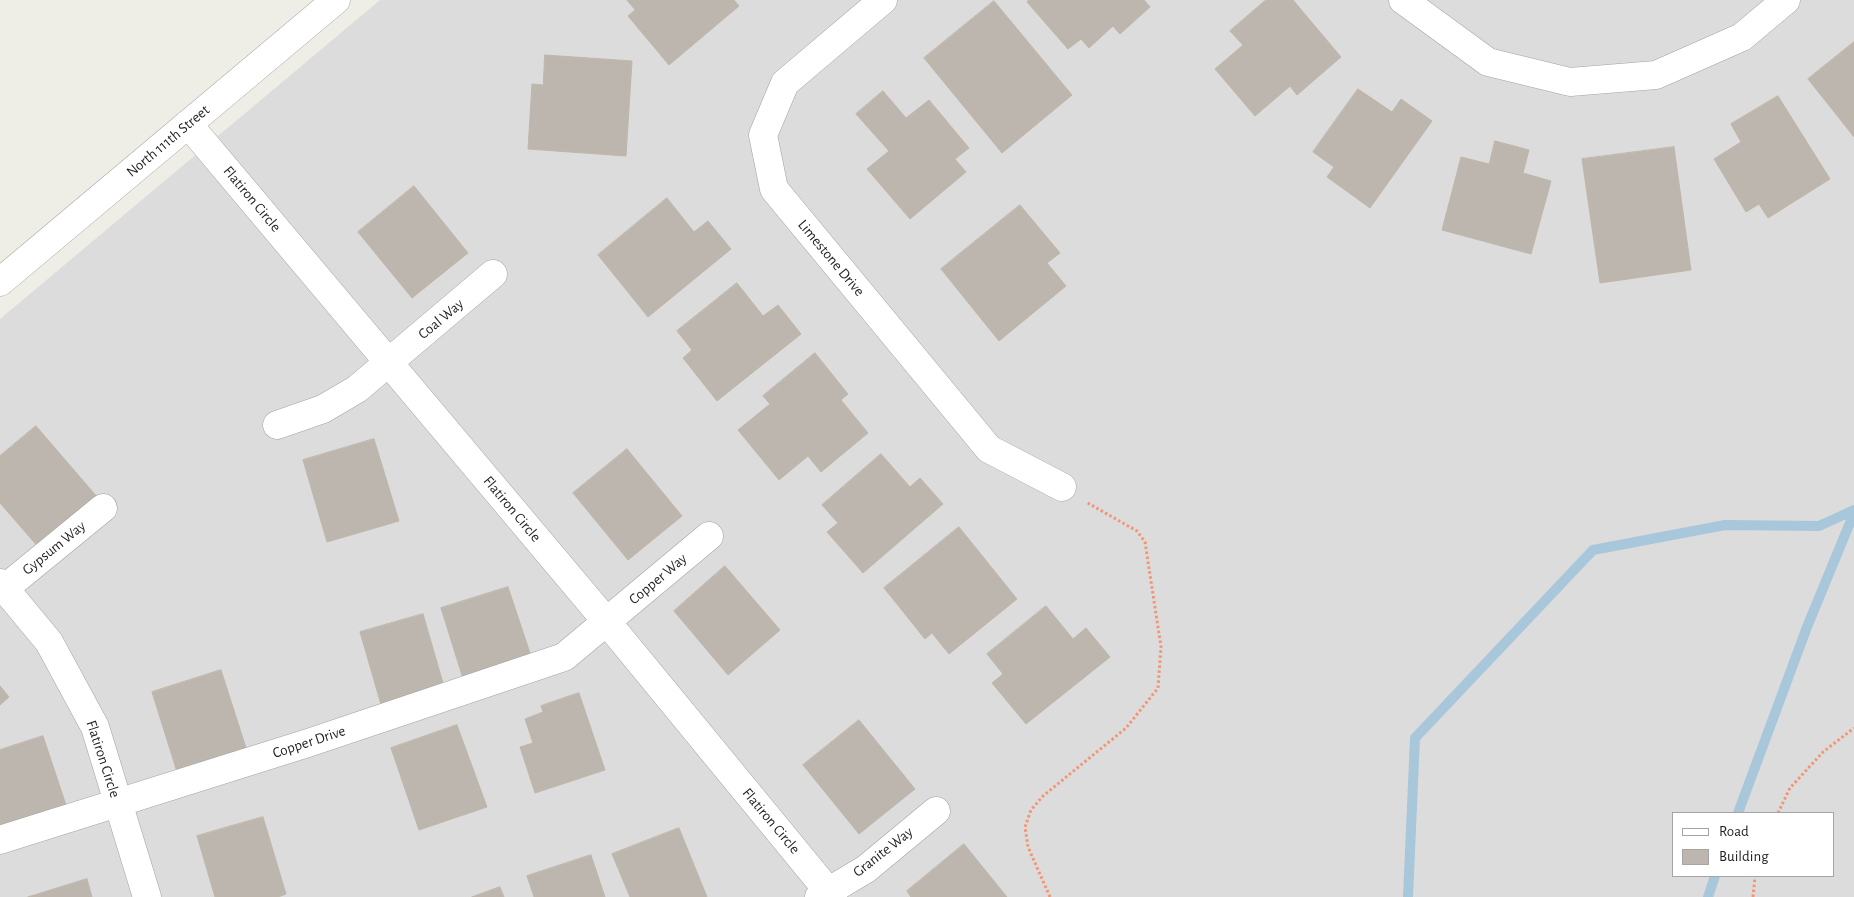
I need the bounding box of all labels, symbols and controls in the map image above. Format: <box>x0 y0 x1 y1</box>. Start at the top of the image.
street label: North 111th Street <box>123 101 213 181</box>
street label: Flatiron Circle <box>219 162 285 236</box>
street label: Limestone Drive <box>794 216 868 300</box>
street label: Coal Way <box>415 295 467 343</box>
street label: Flatiron Circle <box>479 472 545 546</box>
street label: Gypsum Way <box>19 517 89 579</box>
street label: Copper Way <box>625 550 691 608</box>
street label: Flatiron Circle <box>82 718 124 800</box>
street label: Copper Drive <box>270 722 348 762</box>
street label: Flatiron Circle <box>738 784 804 858</box>
legend <box>1672 812 1834 877</box>
street label: Granite Way <box>849 823 917 881</box>
text: Road <box>1719 824 1749 839</box>
text: Building <box>1719 849 1769 864</box>

